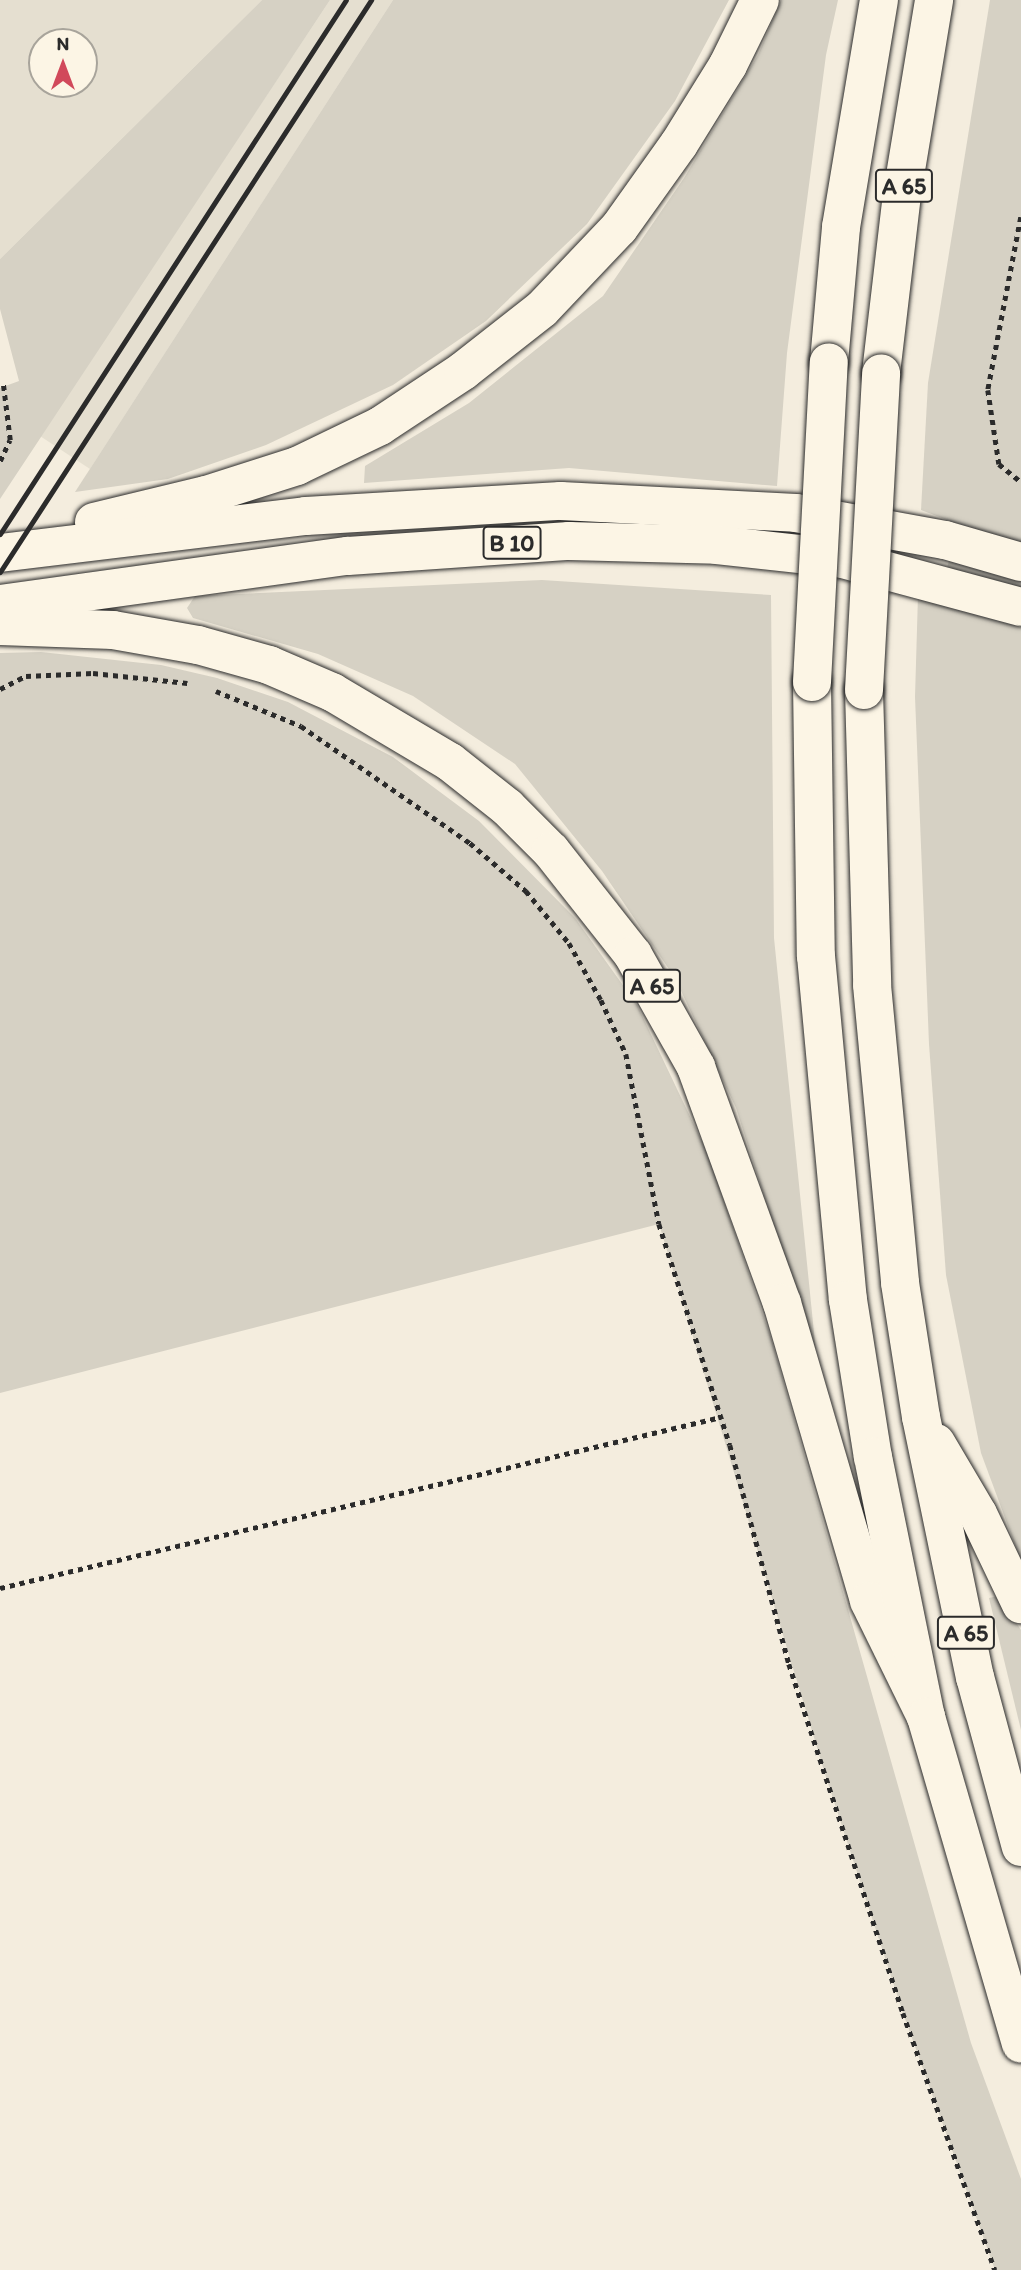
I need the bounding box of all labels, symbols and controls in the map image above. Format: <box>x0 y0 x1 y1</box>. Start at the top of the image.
north arrow <box>28 28 98 98</box>
text: N <box>57 32 69 55</box>
road number: A 65 <box>874 167 934 206</box>
road number: B 10 <box>482 524 542 562</box>
road number: A 65 <box>622 967 682 1006</box>
road number: A 65 <box>936 1614 996 1652</box>

